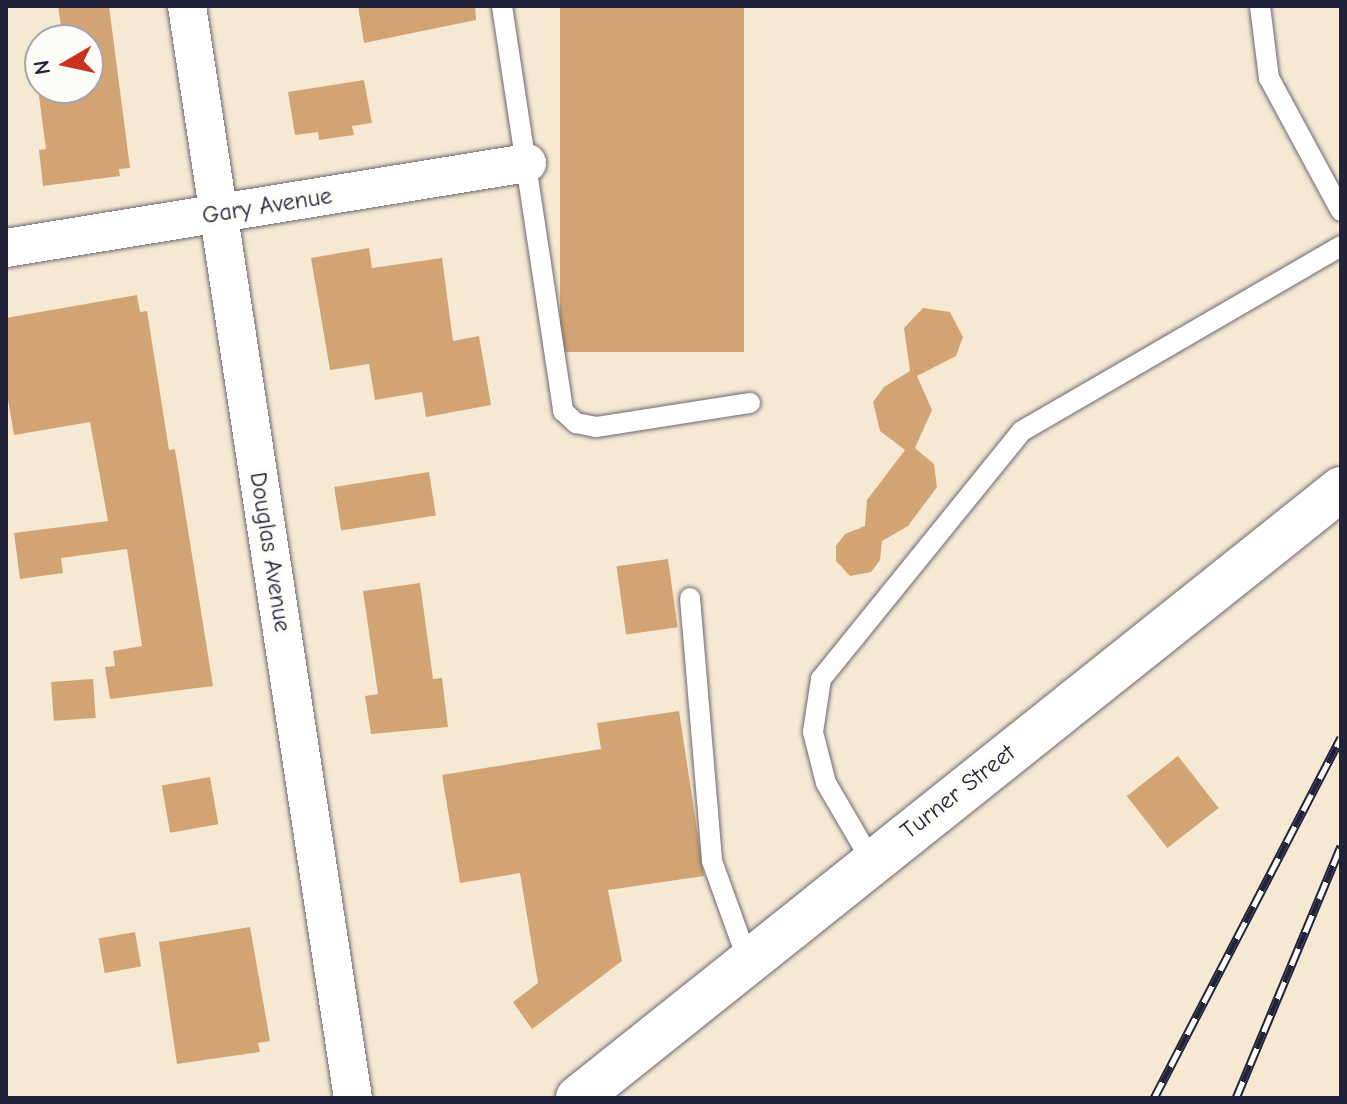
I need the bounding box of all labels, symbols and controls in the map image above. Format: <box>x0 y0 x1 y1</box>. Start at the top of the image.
north arrow <box>24 24 104 104</box>
text: N <box>28 58 56 77</box>
street label: Gary Avenue <box>200 182 334 230</box>
street label: Douglas Avenue <box>243 470 297 634</box>
street label: Turner Street <box>895 738 1021 846</box>

